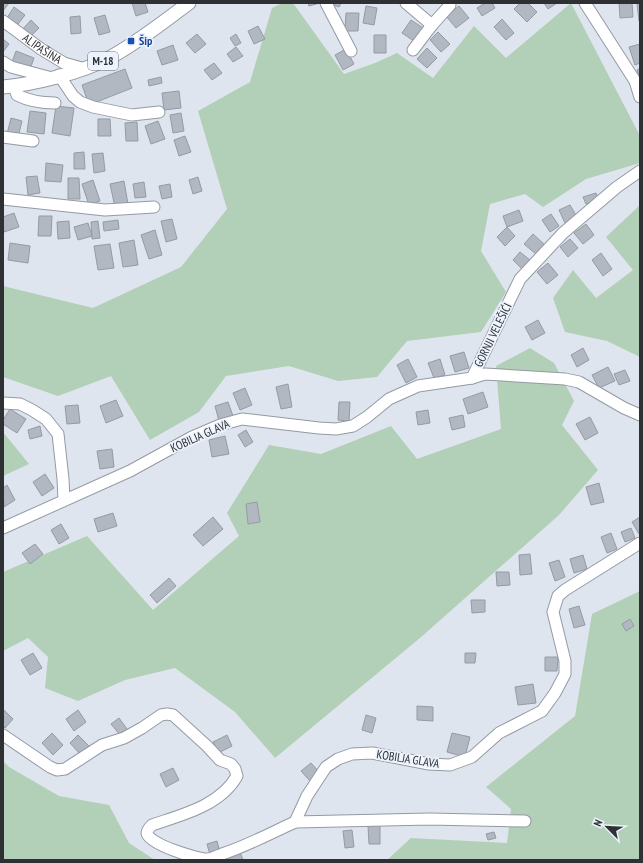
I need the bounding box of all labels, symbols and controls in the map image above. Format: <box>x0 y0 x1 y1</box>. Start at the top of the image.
street label: ALIPAŠINA <box>20 30 65 67</box>
place label: Šip <box>139 33 153 48</box>
marker: Šip <box>126 36 136 46</box>
road number: M-18 <box>88 52 118 70</box>
street label: GORNJI VELEŠIĆI <box>471 300 515 369</box>
street label: KOBILJA GLAVA <box>168 416 232 455</box>
street label: KOBILJA GLAVA <box>376 746 441 771</box>
north arrow <box>587 807 627 847</box>
text: N <box>590 817 605 828</box>

